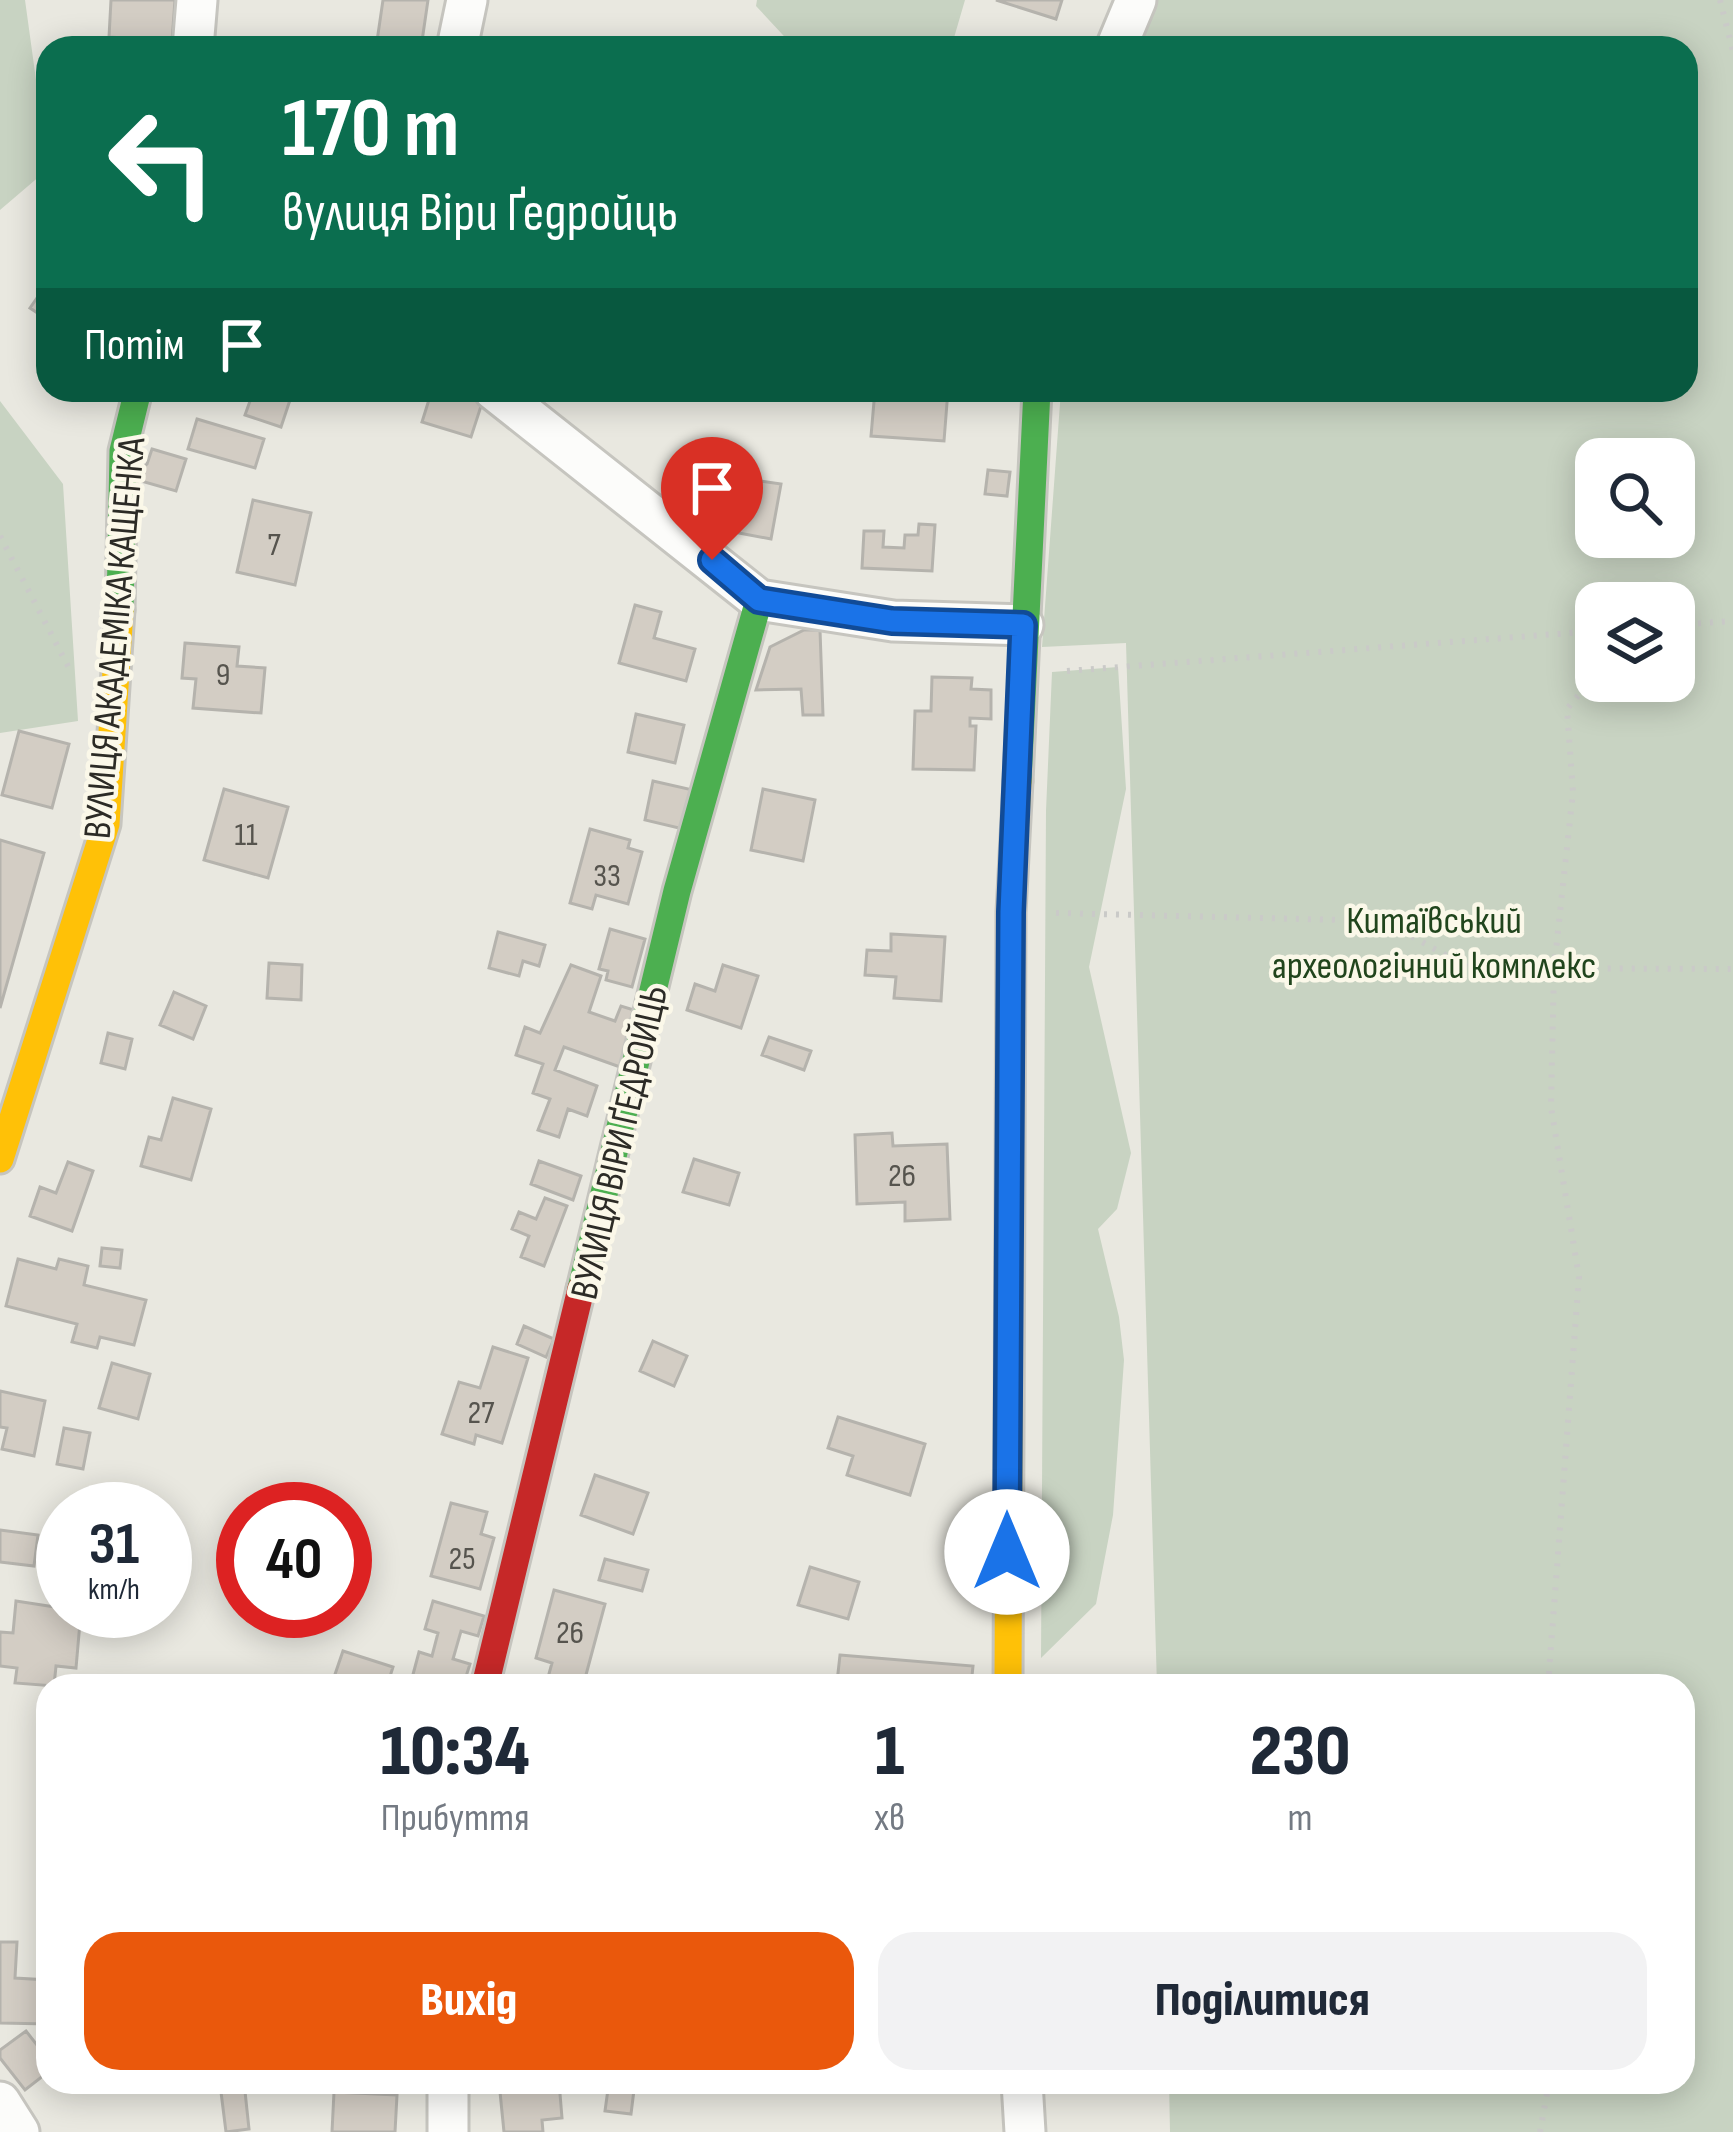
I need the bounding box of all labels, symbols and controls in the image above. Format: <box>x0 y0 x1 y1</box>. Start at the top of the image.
text: 170 m <box>282 79 459 180</box>
icon: left <box>84 84 240 240</box>
text: вулиця Віри Ґедройць <box>282 181 678 246</box>
icon: arrive <box>209 312 275 378</box>
text: Потім <box>84 318 185 373</box>
street label: ВУЛИЦЯ АКАДЕМІКА КАЩЕНКА <box>75 435 156 841</box>
pin <box>661 437 763 560</box>
map controls <box>1575 438 1695 702</box>
button: search <box>1575 438 1695 558</box>
icon: arrive <box>679 455 745 521</box>
house number: 7 <box>267 525 281 565</box>
button: layers <box>1575 582 1695 702</box>
house number: 9 <box>216 655 230 695</box>
house number: 11 <box>234 815 258 855</box>
house number: 33 <box>593 856 621 896</box>
park label: Китаївський археологічний комплекс <box>1272 898 1596 990</box>
street label: ВУЛИЦЯ ВІРИ ҐЕДРОЙЦЬ <box>562 981 679 1304</box>
house number: 26 <box>888 1156 916 1196</box>
house number: 27 <box>468 1393 494 1433</box>
speed limit sign: 40 <box>216 1482 372 1638</box>
position arrow <box>944 1489 1070 1615</box>
text: 31 <box>89 1509 139 1581</box>
house number: 25 <box>449 1539 475 1579</box>
text: km/h <box>88 1572 140 1608</box>
house number: 26 <box>556 1613 584 1653</box>
text: 10:34 <box>380 1709 530 1796</box>
text: 1 <box>875 1709 905 1796</box>
text: 230 <box>1250 1709 1351 1796</box>
text: Прибуття <box>381 1795 529 1842</box>
text: хв <box>874 1795 905 1842</box>
text: m <box>1288 1795 1313 1842</box>
button: Вихід <box>84 1932 854 2070</box>
button: Поділитися <box>878 1932 1647 2070</box>

